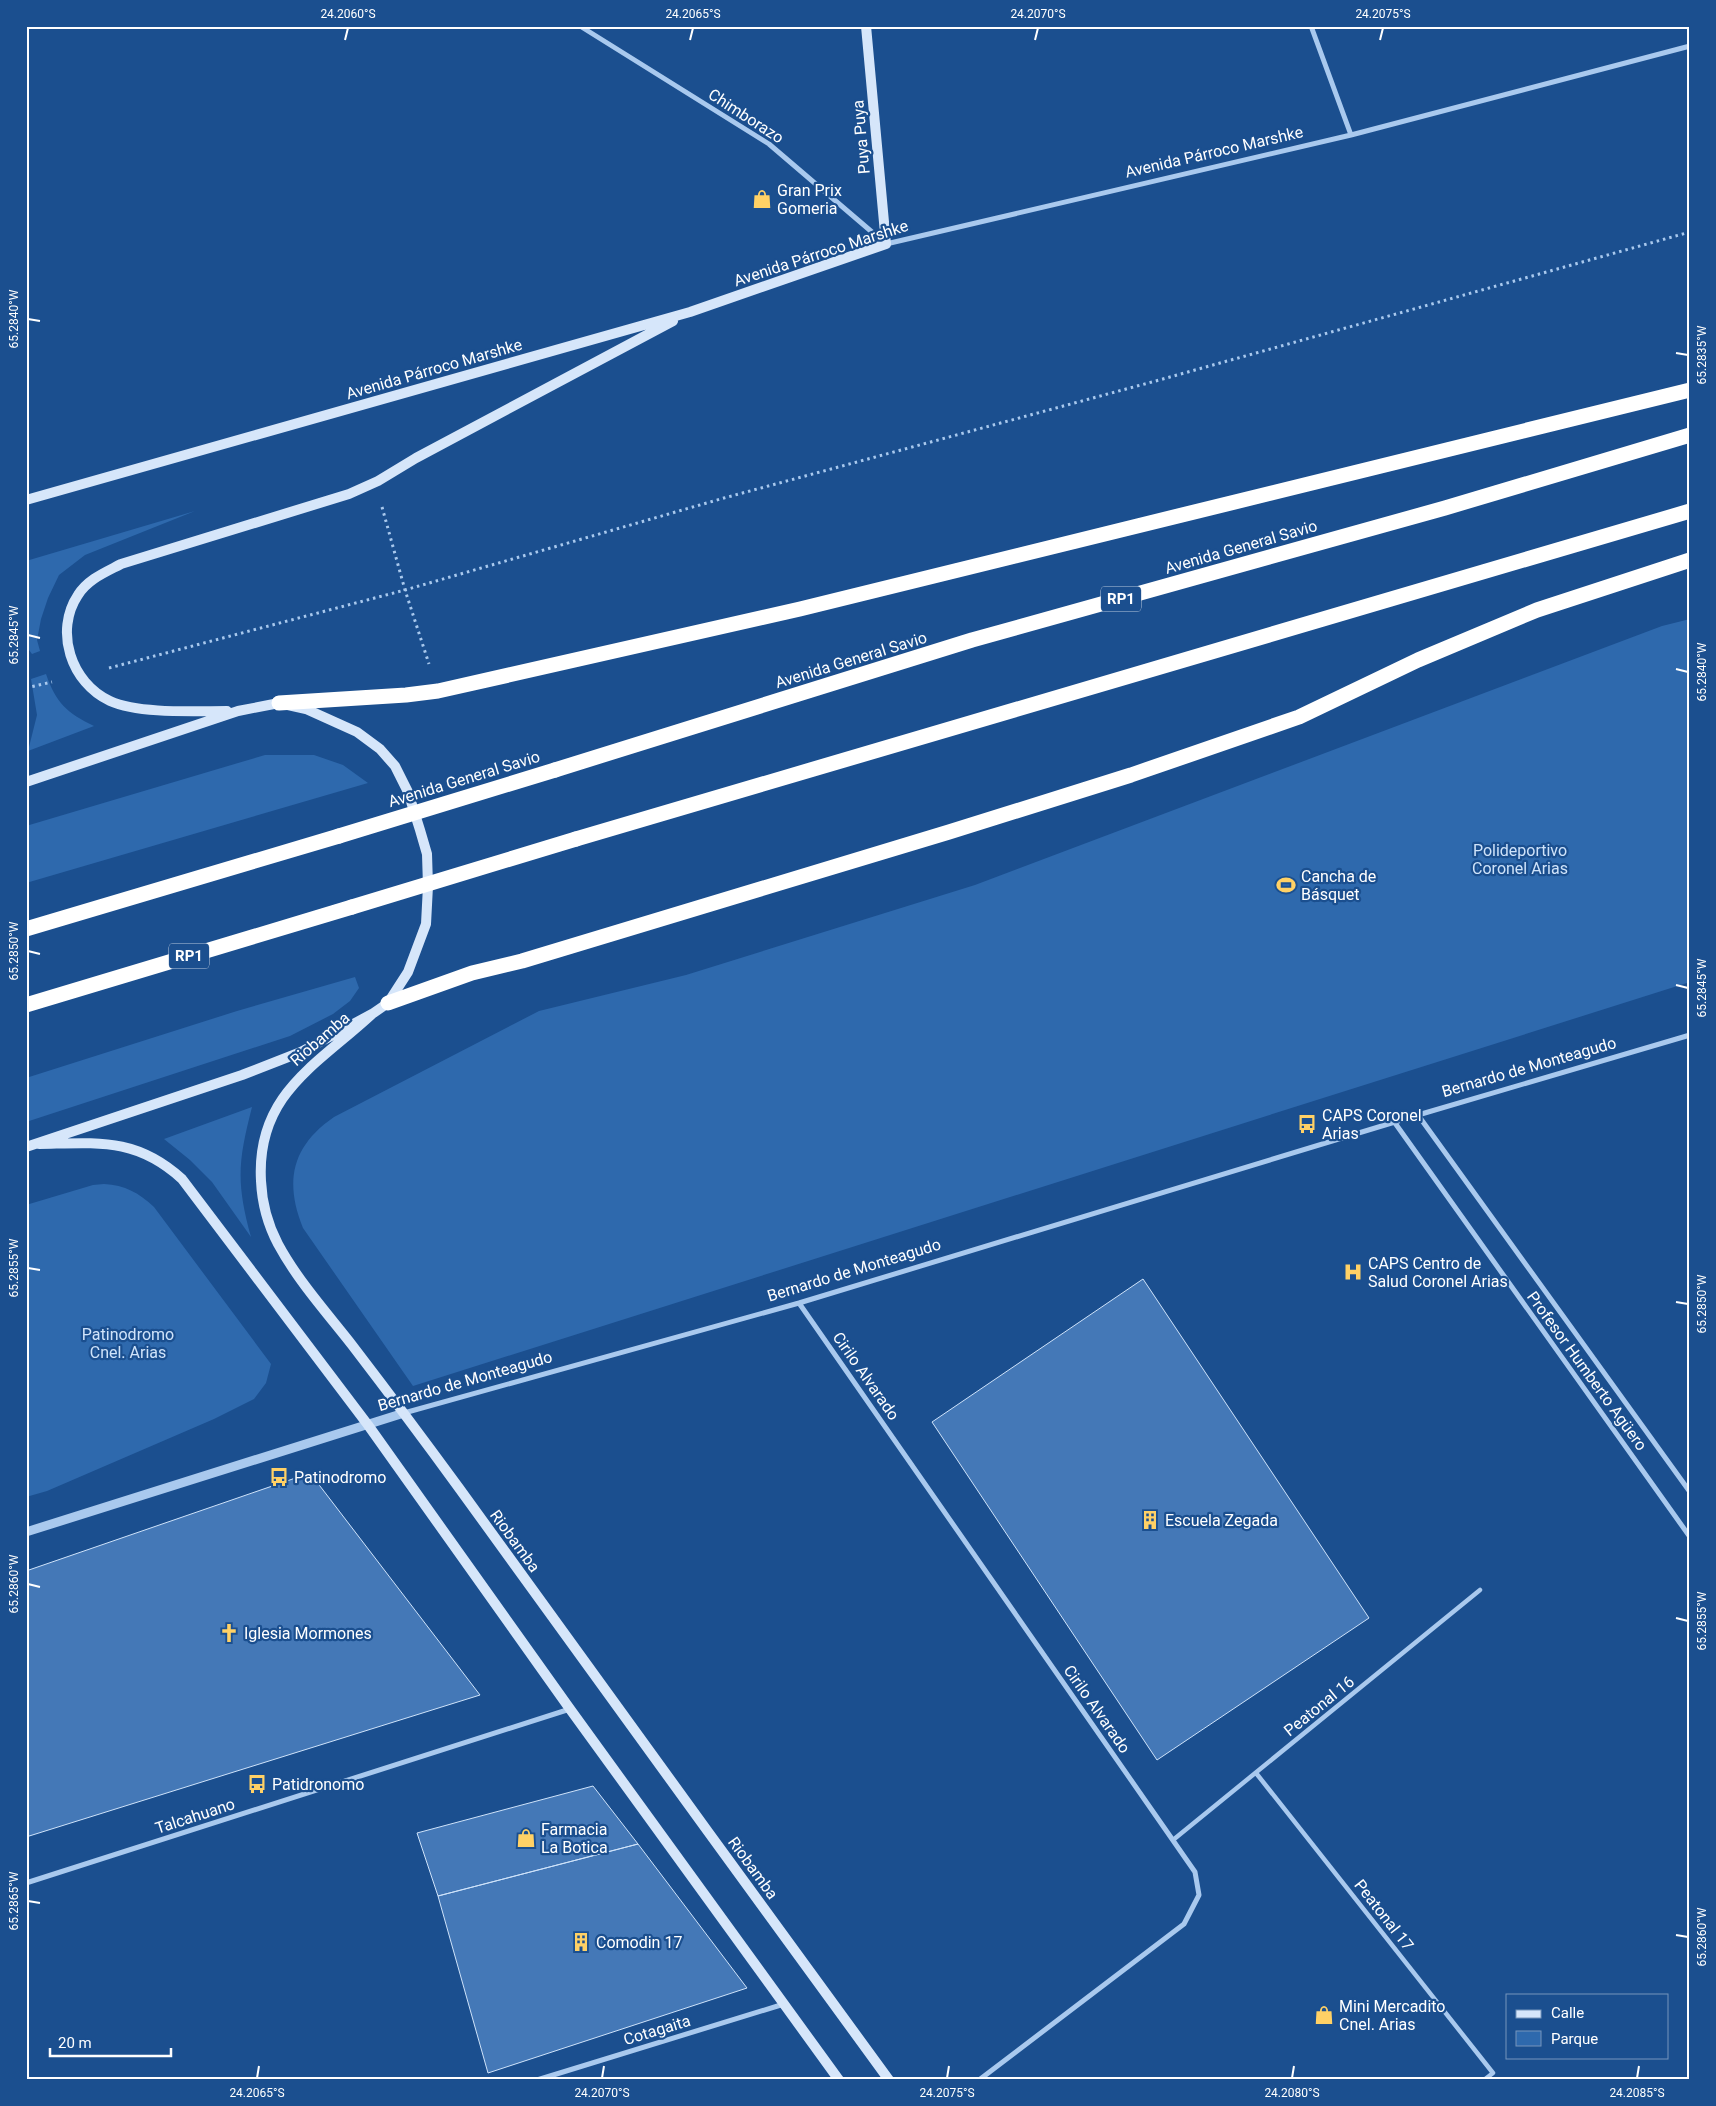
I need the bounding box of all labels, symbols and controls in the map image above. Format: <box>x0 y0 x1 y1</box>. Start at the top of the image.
text: 24.2060°S <box>320 7 376 21</box>
text: 24.2065°S <box>665 7 721 21</box>
text: 24.2070°S <box>1010 7 1066 21</box>
text: 24.2075°S <box>1355 7 1411 21</box>
street label: Chimborazo <box>705 85 787 147</box>
street label: Puya Puya <box>848 99 874 175</box>
street label: Avenida Párroco Marshke <box>1123 122 1305 182</box>
place label: Gran Prix Gomeria <box>777 181 842 218</box>
shop icon: Gran Prix Gomeria <box>751 188 773 210</box>
street label: Avenida Párroco Marshke <box>731 216 911 290</box>
text: 65.2840°W <box>7 289 21 348</box>
text: 65.2835°W <box>1695 325 1709 384</box>
street label: Avenida Párroco Marshke <box>344 335 524 403</box>
street label: Avenida General Savio <box>1163 516 1319 578</box>
road number: RP1 <box>1101 586 1141 612</box>
text: 65.2845°W <box>7 605 21 664</box>
street label: Avenida General Savio <box>773 628 929 692</box>
text: 65.2840°W <box>1695 642 1709 701</box>
street label: Avenida General Savio <box>386 747 542 811</box>
park label: Polideportivo Coronel Arias <box>1472 841 1568 878</box>
place label: Cancha de Básquet <box>1301 867 1376 904</box>
sports icon: Cancha de Básquet <box>1275 874 1297 896</box>
text: 65.2850°W <box>7 921 21 980</box>
road number: RP1 <box>169 944 209 968</box>
text: 65.2845°W <box>1695 958 1709 1017</box>
street label: Riobamba <box>286 1008 354 1070</box>
street label: Bernardo de Monteagudo <box>1440 1033 1618 1101</box>
place label: CAPS Coronel Arias <box>1322 1106 1422 1143</box>
bus stop icon: CAPS Coronel Arias <box>1296 1113 1318 1135</box>
street label: Bernardo de Monteagudo <box>765 1235 943 1305</box>
text: 65.2855°W <box>7 1238 21 1297</box>
place label: CAPS Centro de Salud Coronel Arias <box>1368 1254 1508 1291</box>
hospital icon: CAPS Centro de Salud Coronel Arias <box>1342 1261 1364 1283</box>
text: 65.2850°W <box>1695 1274 1709 1333</box>
street label: Profesor Humberto Agüero <box>1523 1288 1651 1454</box>
park label: Patinodromo Cnel. Arias <box>82 1325 174 1362</box>
street label: Cirilo Alvarado <box>829 1328 903 1424</box>
street label: Bernardo de Monteagudo <box>376 1347 554 1415</box>
bus stop icon: Patinodromo <box>268 1466 290 1488</box>
place label: Patinodromo <box>294 1468 386 1487</box>
street label: Riobamba <box>486 1506 544 1576</box>
building icon: Escuela Zegada <box>1139 1509 1161 1531</box>
place label: Escuela Zegada <box>1165 1511 1278 1530</box>
text: 65.2860°W <box>7 1554 21 1613</box>
text: 65.2855°W <box>1695 1591 1709 1650</box>
church icon: Iglesia Mormones <box>218 1622 240 1644</box>
place label: Iglesia Mormones <box>244 1624 372 1643</box>
street label: Cirilo Alvarado <box>1060 1661 1134 1757</box>
street label: Peatonal 16 <box>1280 1672 1358 1740</box>
bus stop icon: Patidronomo <box>246 1773 268 1795</box>
place label: Patidronomo <box>272 1775 364 1794</box>
street label: Talcahuano <box>153 1794 237 1838</box>
place label: Farmacia La Botica <box>541 1820 608 1857</box>
shop icon: Farmacia La Botica <box>515 1827 537 1849</box>
street label: Riobamba <box>724 1833 782 1903</box>
text: 65.2865°W <box>7 1871 21 1930</box>
street label: Peatonal 17 <box>1350 1876 1418 1954</box>
text: 65.2860°W <box>1695 1907 1709 1966</box>
building icon: Comodin 17 <box>570 1931 592 1953</box>
place label: Comodin 17 <box>596 1933 682 1952</box>
legend <box>1506 1994 1668 2058</box>
place label: Mini Mercadito Cnel. Arias <box>1339 1997 1445 2034</box>
shop icon: Mini Mercadito Cnel. Arias <box>1313 2004 1335 2026</box>
text: Calle <box>1551 2004 1584 2022</box>
street label: Cotagaita <box>621 2011 693 2049</box>
scale bar <box>50 2026 171 2058</box>
text: Parque <box>1551 2030 1598 2048</box>
text: 20 m <box>58 2034 92 2052</box>
text: 24.2065°S <box>229 2086 285 2100</box>
text: 24.2070°S <box>574 2086 630 2100</box>
text: 24.2075°S <box>919 2086 975 2100</box>
text: 24.2080°S <box>1264 2086 1320 2100</box>
text: 24.2085°S <box>1609 2086 1665 2100</box>

